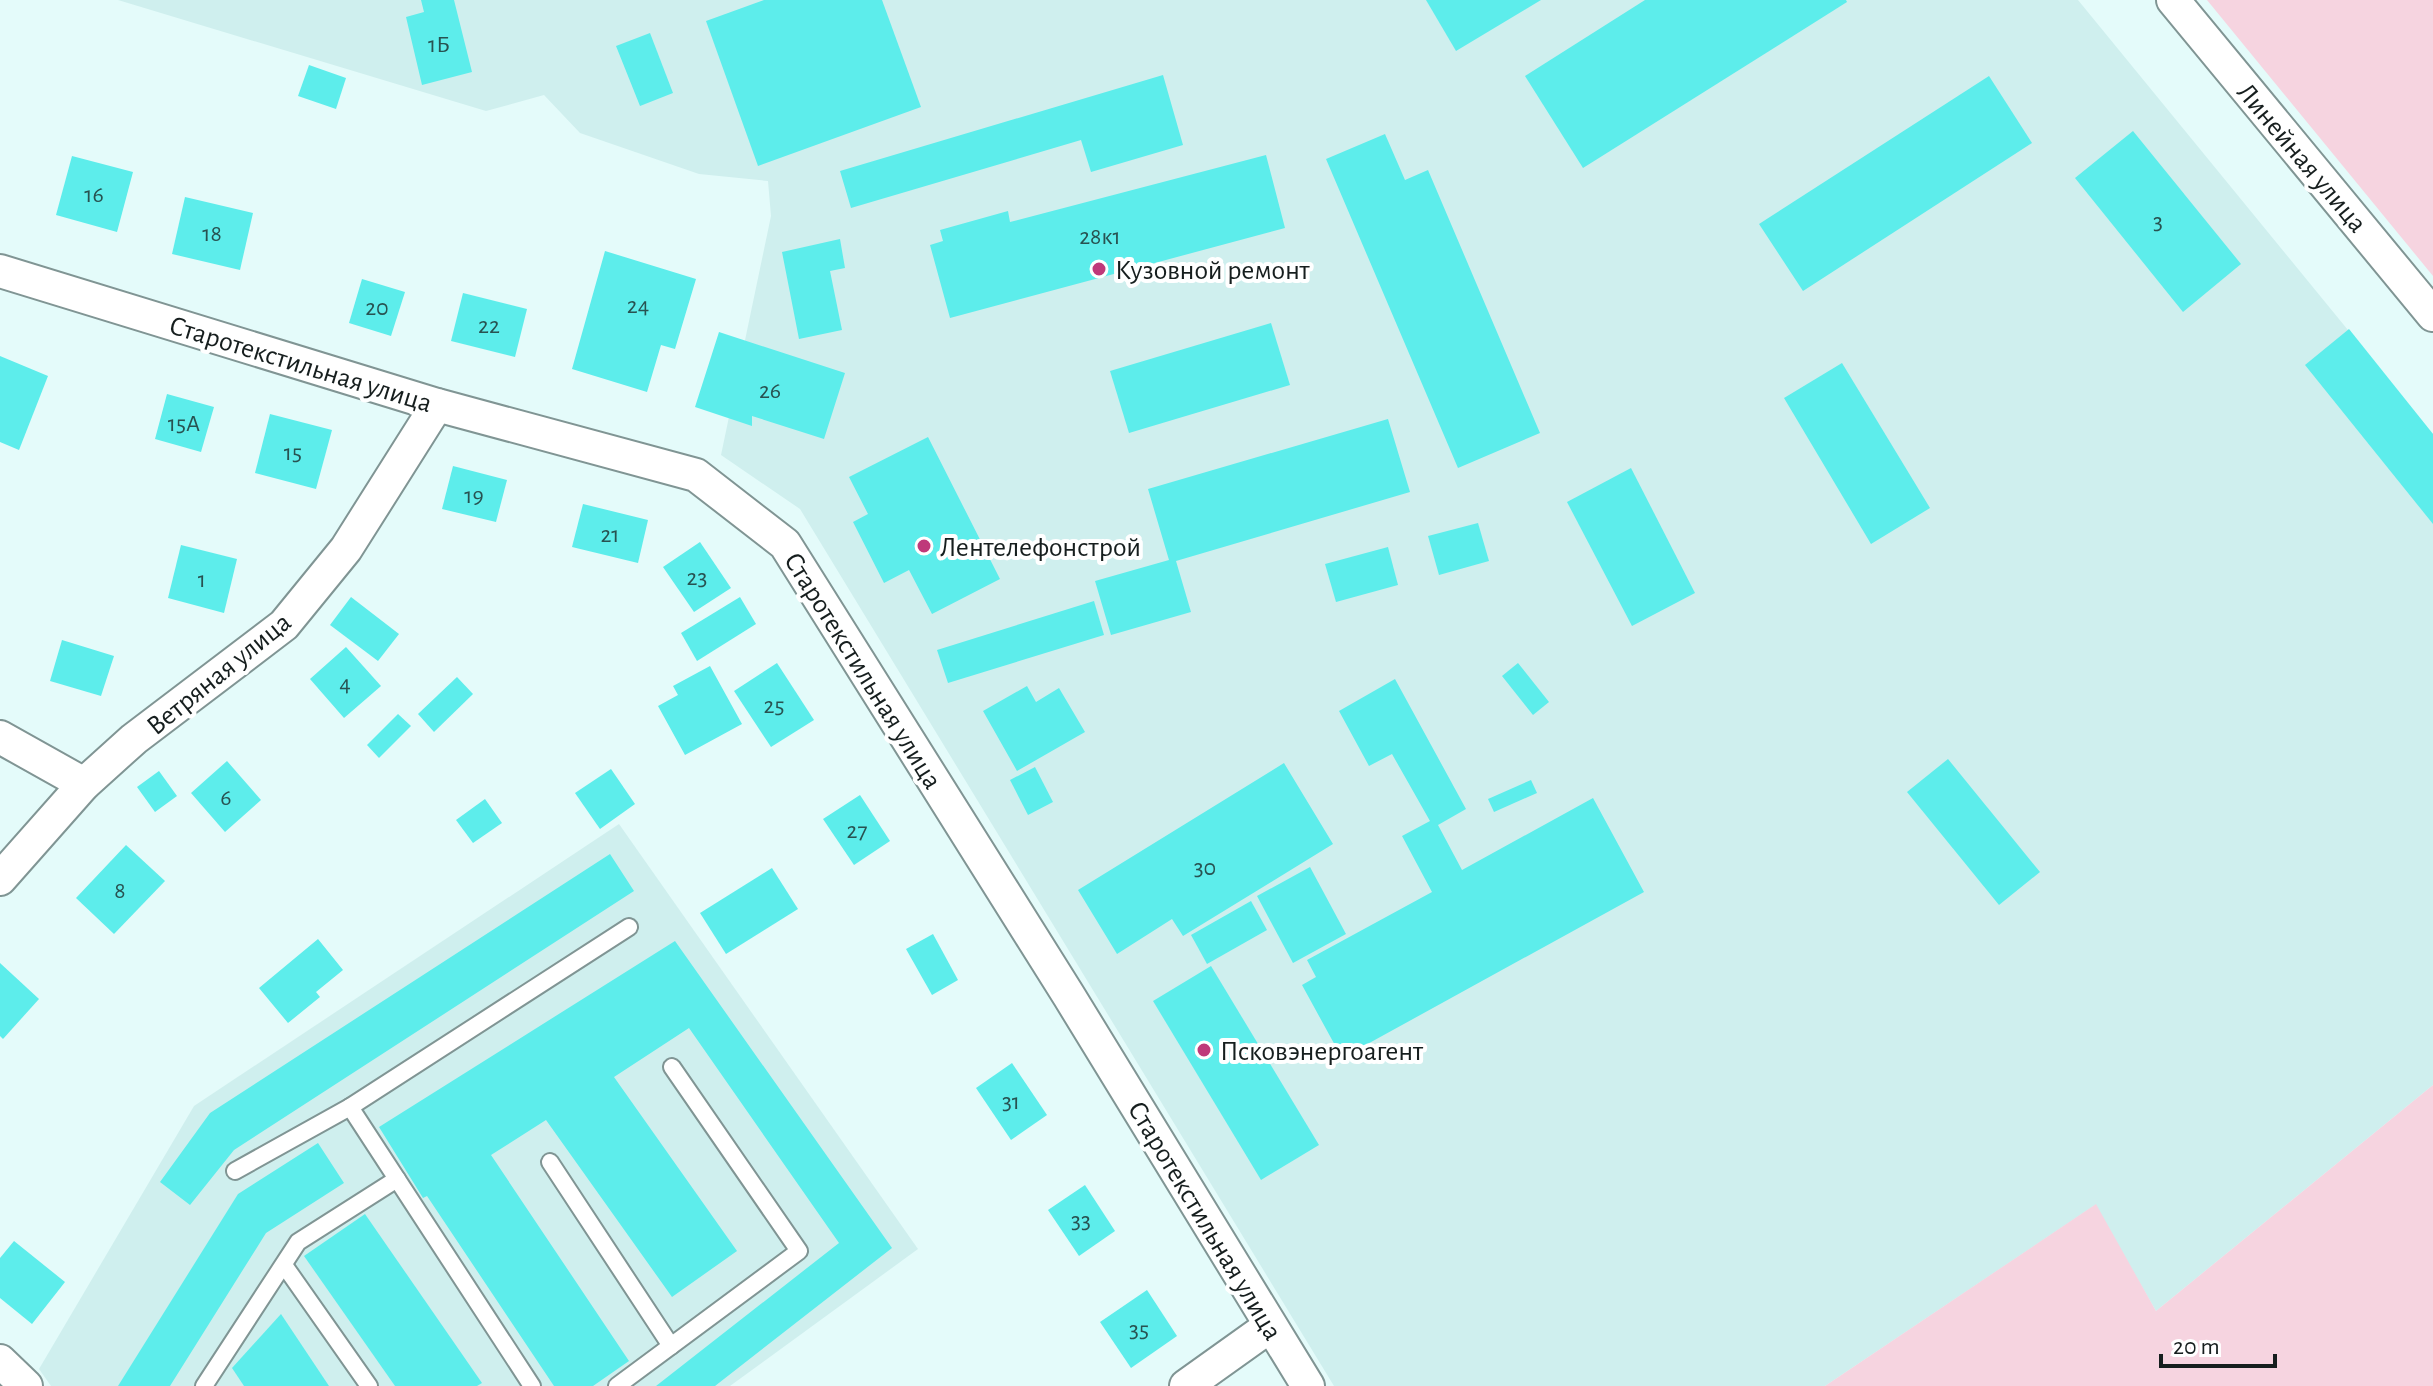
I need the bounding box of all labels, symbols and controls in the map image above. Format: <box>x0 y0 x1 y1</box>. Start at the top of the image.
house number: 1Б <box>428 33 450 57</box>
street label: Линейная улица <box>2231 78 2372 238</box>
house number: 16 <box>84 183 104 207</box>
house number: 3 <box>2153 210 2163 234</box>
house number: 18 <box>202 222 222 246</box>
house number: 28к1 <box>1079 225 1121 249</box>
place label: Кузовной ремонт <box>1115 257 1310 285</box>
marker: Кузовной ремонт <box>1090 260 1108 278</box>
house number: 24 <box>627 294 649 318</box>
house number: 20 <box>365 296 389 320</box>
street label: Старотекстильная улица <box>166 312 435 418</box>
house number: 22 <box>478 314 500 338</box>
house number: 26 <box>759 379 781 403</box>
house number: 15А <box>168 412 200 436</box>
house number: 15 <box>284 441 302 465</box>
house number: 19 <box>464 484 484 508</box>
house number: 21 <box>600 523 620 547</box>
place label: Лентелефонстрой <box>940 534 1141 562</box>
marker: Лентелефонстрой <box>915 537 933 555</box>
street label: Старотекстильная улица <box>778 548 947 794</box>
house number: 23 <box>687 566 707 590</box>
house number: 1 <box>198 568 206 592</box>
street label: Ветряная улица <box>142 608 297 741</box>
house number: 4 <box>339 672 351 696</box>
house number: 25 <box>764 694 784 718</box>
house number: 6 <box>220 786 232 810</box>
house number: 27 <box>847 819 867 843</box>
house number: 30 <box>1194 856 1216 880</box>
house number: 8 <box>114 879 126 903</box>
place label: Псковэнергоагент <box>1220 1038 1424 1066</box>
marker: Псковэнергоагент <box>1195 1041 1213 1059</box>
house number: 31 <box>1002 1090 1020 1114</box>
street label: Старотекстильная улица <box>1122 1097 1287 1345</box>
house number: 33 <box>1071 1209 1091 1233</box>
house number: 35 <box>1129 1318 1149 1342</box>
scale bar <box>2161 1318 2275 1368</box>
text: 20 m <box>2173 1335 2220 1359</box>

